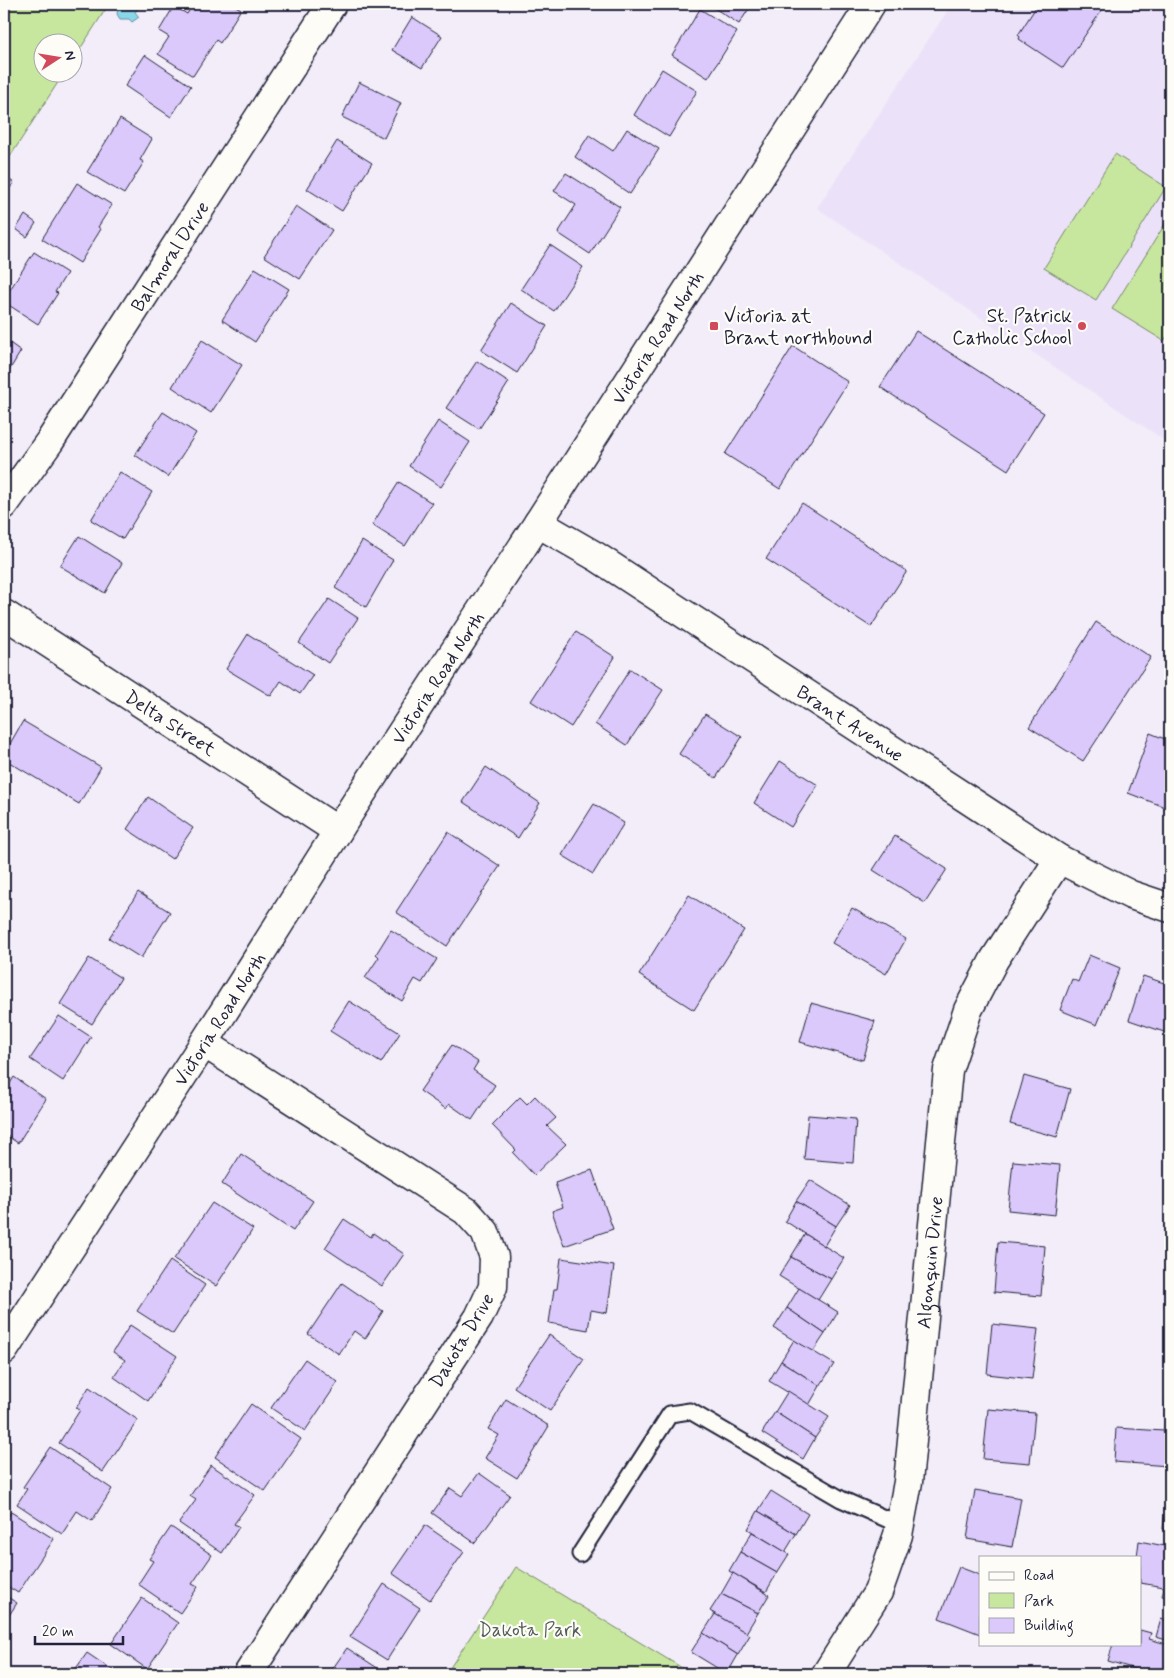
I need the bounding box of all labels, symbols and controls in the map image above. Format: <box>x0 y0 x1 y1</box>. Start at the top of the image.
north arrow <box>32 32 82 82</box>
text: N <box>60 49 80 62</box>
street label: Balmoral Drive <box>126 197 216 317</box>
street label: Victoria Road North <box>606 267 710 410</box>
place label: Victoria at Brant northbound <box>724 304 872 351</box>
place label: St. Patrick Catholic School <box>952 304 1072 351</box>
marker: Victoria at Brant northbound <box>708 320 720 332</box>
marker: St. Patrick Catholic School <box>1076 320 1088 332</box>
street label: Victoria Road North <box>386 607 491 750</box>
street label: Brant Avenue <box>792 680 908 768</box>
street label: Delta Street <box>120 685 220 762</box>
street label: Victoria Road North <box>168 948 272 1091</box>
street label: Algonquin Drive <box>912 1195 950 1330</box>
street label: Dakota Drive <box>424 1289 500 1393</box>
legend <box>979 1556 1142 1646</box>
text: Road <box>1024 1566 1054 1586</box>
text: Park <box>1024 1592 1054 1612</box>
scale bar <box>35 1613 122 1645</box>
text: Building <box>1024 1616 1074 1637</box>
park label: Dakota Park <box>479 1618 581 1643</box>
text: 20 m <box>42 1622 74 1642</box>

